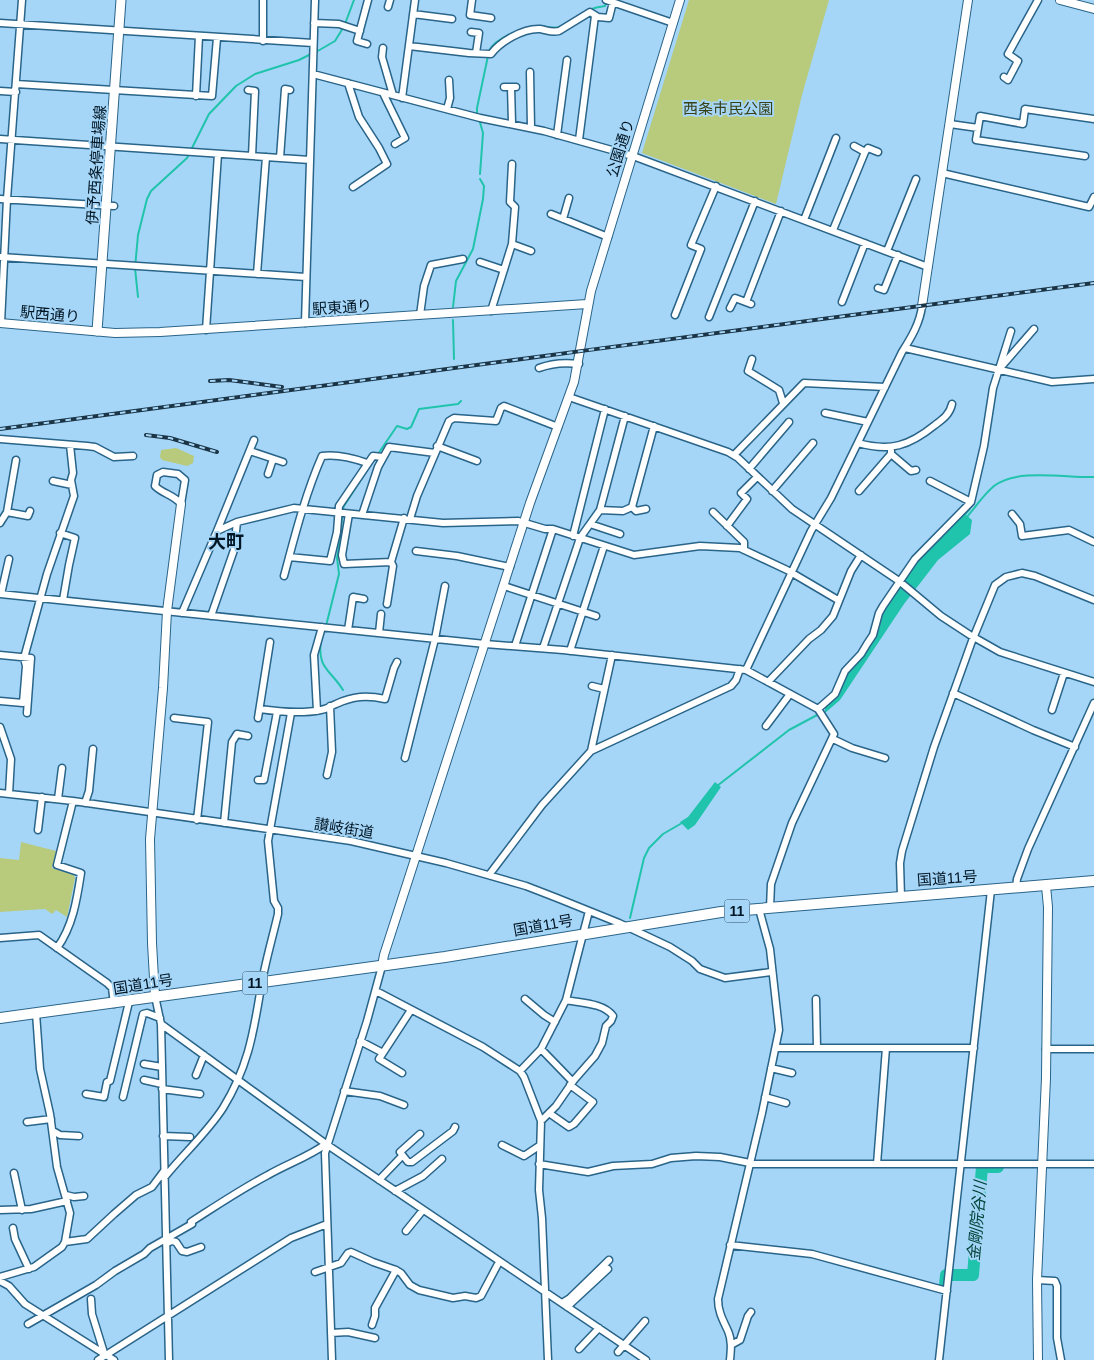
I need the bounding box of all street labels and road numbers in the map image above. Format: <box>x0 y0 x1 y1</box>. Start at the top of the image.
street label: 伊予西条停車場線 <box>83 105 109 225</box>
street label: 公園通り <box>603 117 637 179</box>
street label: 駅東通り <box>311 296 373 318</box>
street label: 駅西通り <box>19 303 81 325</box>
street label: 讃岐街道 <box>313 815 375 841</box>
street label: 国道11号 <box>916 867 978 889</box>
road number: 11 <box>724 899 750 922</box>
street label: 国道11号 <box>512 911 574 939</box>
street label: 国道11号 <box>112 971 174 997</box>
road number: 11 <box>242 971 268 994</box>

